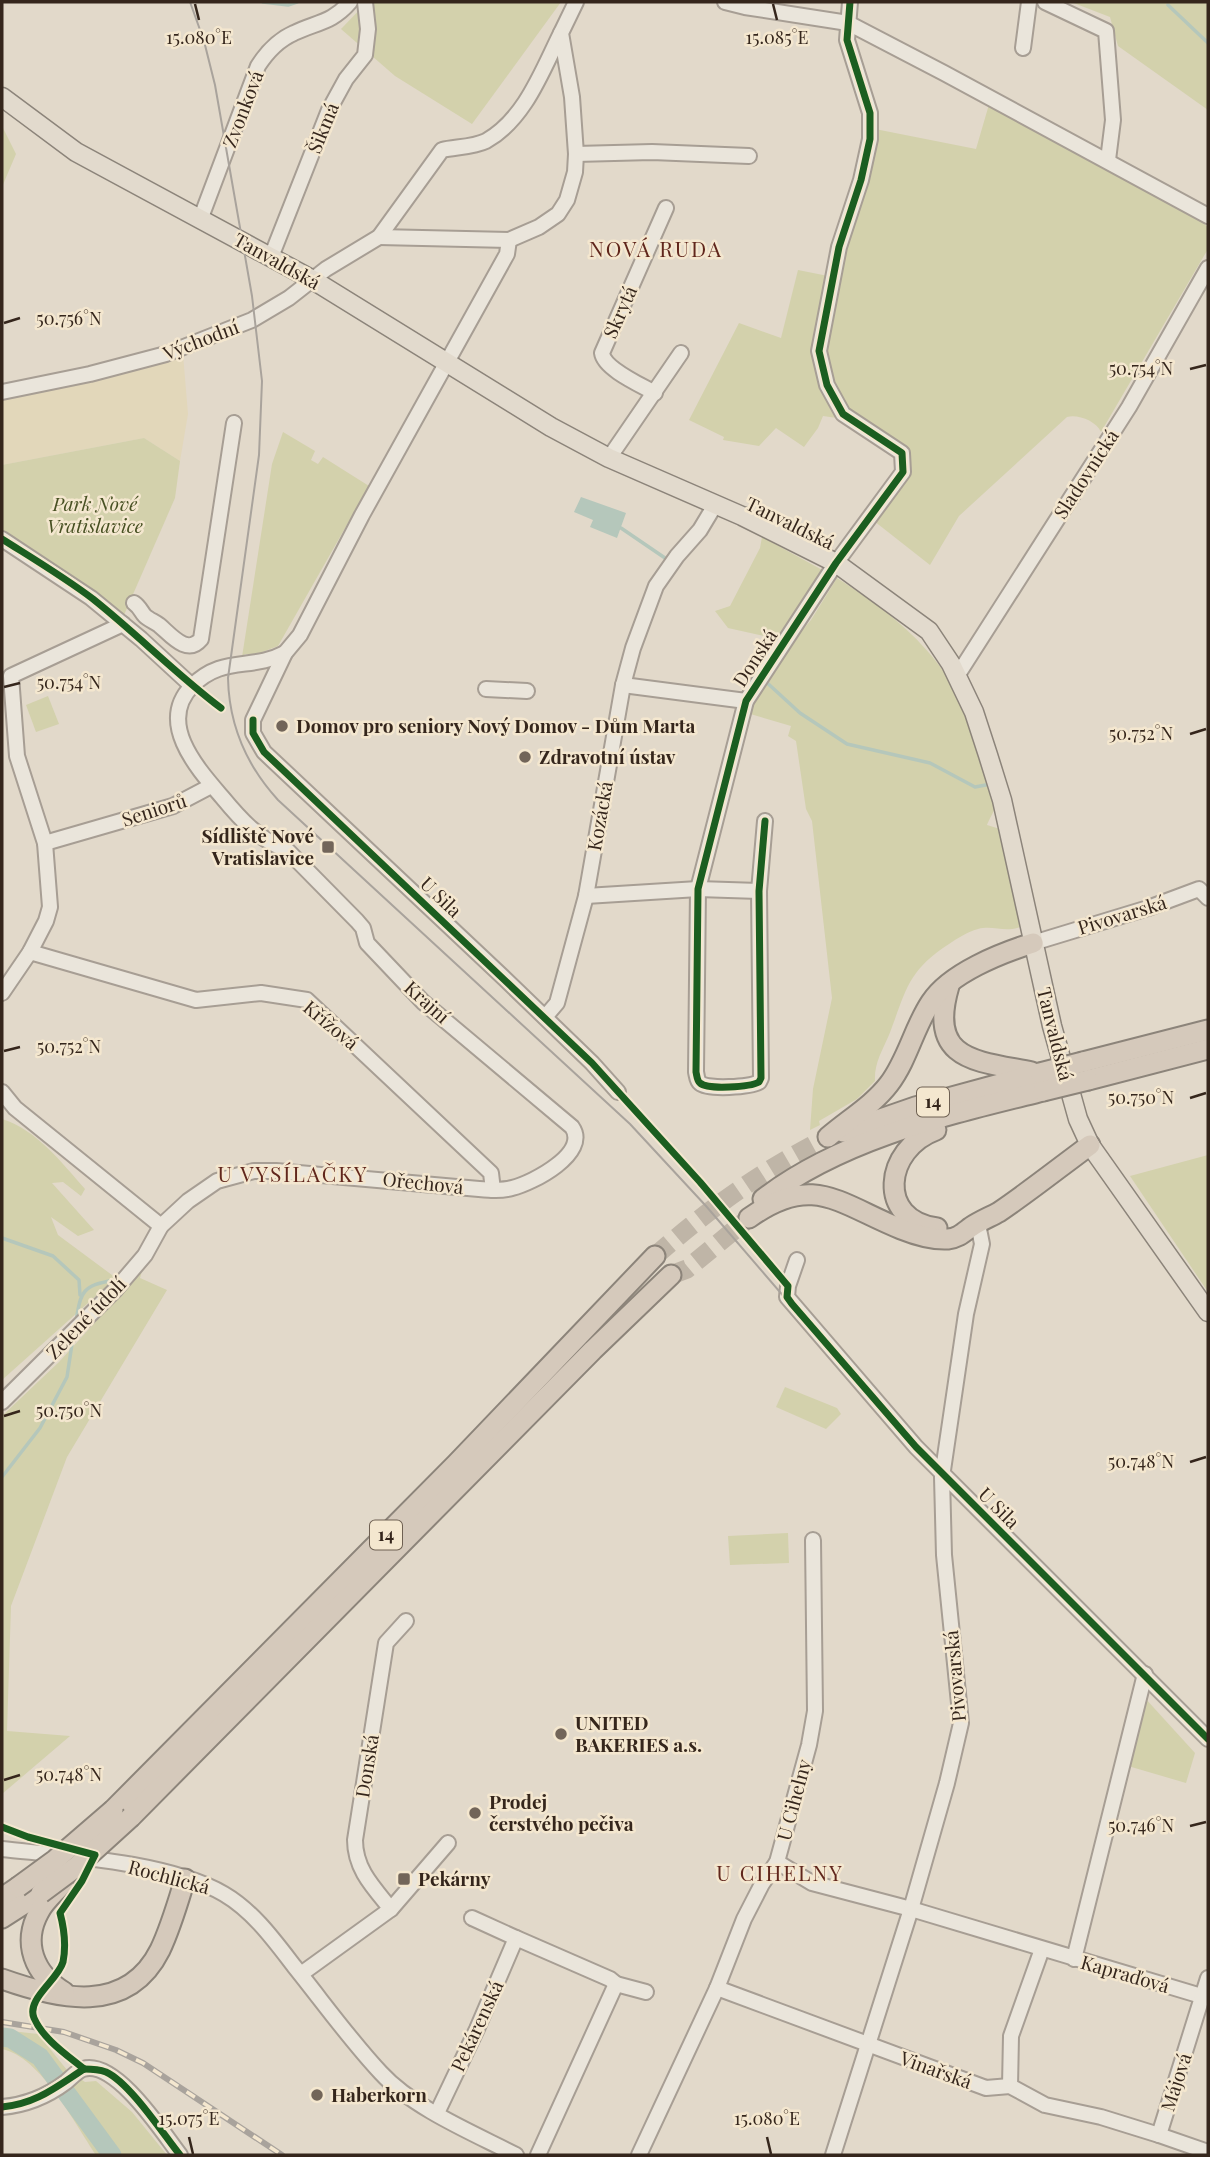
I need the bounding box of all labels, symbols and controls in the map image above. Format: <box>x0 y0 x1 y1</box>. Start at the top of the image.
text: 15.080°E <box>166 25 232 49</box>
text: 15.085°E <box>746 25 808 49</box>
street label: Zvonková <box>215 66 269 151</box>
street label: Šikmá <box>300 98 344 157</box>
street label: Tanvaldská <box>230 226 326 295</box>
district label: NOVÁ RUDA <box>589 234 723 262</box>
street label: Skrytá <box>596 281 642 342</box>
text: 50.756°N <box>36 306 102 330</box>
street label: Východní <box>158 313 243 366</box>
text: 50.754°N <box>1109 356 1174 380</box>
street label: Sladovnická <box>1047 423 1124 523</box>
park label: Park Nové Vratislavice <box>47 490 143 538</box>
street label: Tanvaldská <box>742 490 839 555</box>
street label: Donská <box>726 623 783 691</box>
text: 50.754°N <box>37 670 102 694</box>
place label: Domov pro seniory Nový Domov - Dům Marta <box>296 712 695 738</box>
marker: Domov pro seniory Nový Domov - Dům Marta <box>274 718 290 734</box>
text: 50.752°N <box>1109 721 1174 745</box>
place label: Zdravotní ústav <box>539 743 676 769</box>
marker: Zdravotní ústav <box>517 749 533 765</box>
street label: Kozácká <box>580 778 618 853</box>
street label: Seniorů <box>118 786 189 832</box>
place label: Sídliště Nové Vratislavice <box>201 822 314 870</box>
marker: Sídliště Nové Vratislavice <box>320 839 336 855</box>
street label: U Sila <box>415 870 469 923</box>
street label: Pivovarská <box>1074 888 1170 940</box>
street label: Krajní <box>400 974 456 1029</box>
street label: Tanvaldská <box>1032 984 1080 1084</box>
street label: Křížová <box>299 994 365 1055</box>
text: 50.752°N <box>37 1034 102 1058</box>
text: 50.750°N <box>1108 1085 1175 1109</box>
road number: 14 <box>917 1087 949 1116</box>
district label: U VYSÍLAČKY <box>218 1159 368 1187</box>
street label: Ořechová <box>381 1165 465 1199</box>
street label: Zelené údolí <box>40 1270 131 1364</box>
text: 50.750°N <box>36 1398 103 1422</box>
text: 50.748°N <box>1108 1449 1175 1473</box>
street label: U Sila <box>973 1481 1026 1534</box>
road number: 14 <box>370 1520 402 1550</box>
street label: Pivovarská <box>937 1629 971 1723</box>
place label: UNITED BAKERIES a.s. <box>575 1709 702 1757</box>
marker: UNITED BAKERIES a.s. <box>553 1726 569 1742</box>
street label: Donská <box>348 1732 384 1799</box>
street label: U Cihelny <box>770 1756 816 1843</box>
text: 50.748°N <box>36 1762 103 1786</box>
place label: Prodej čerstvého pečiva <box>489 1788 634 1836</box>
marker: Prodej čerstvého pečiva <box>467 1805 483 1821</box>
text: 50.746°N <box>1108 1813 1174 1837</box>
street label: Rochlická <box>126 1853 213 1899</box>
district label: U CIHELNY <box>716 1858 844 1886</box>
place label: Pekárny <box>418 1865 491 1891</box>
marker: Pekárny <box>396 1871 412 1887</box>
street label: Kapraďová <box>1078 1948 1173 1998</box>
street label: Pekárenská <box>444 1975 509 2075</box>
street label: Vinařská <box>896 2044 976 2094</box>
street label: Májová <box>1153 2049 1197 2114</box>
place label: Haberkorn <box>331 2081 427 2107</box>
marker: Haberkorn <box>309 2087 325 2103</box>
text: 15.075°E <box>159 2106 219 2130</box>
text: 15.080°E <box>734 2106 800 2130</box>

